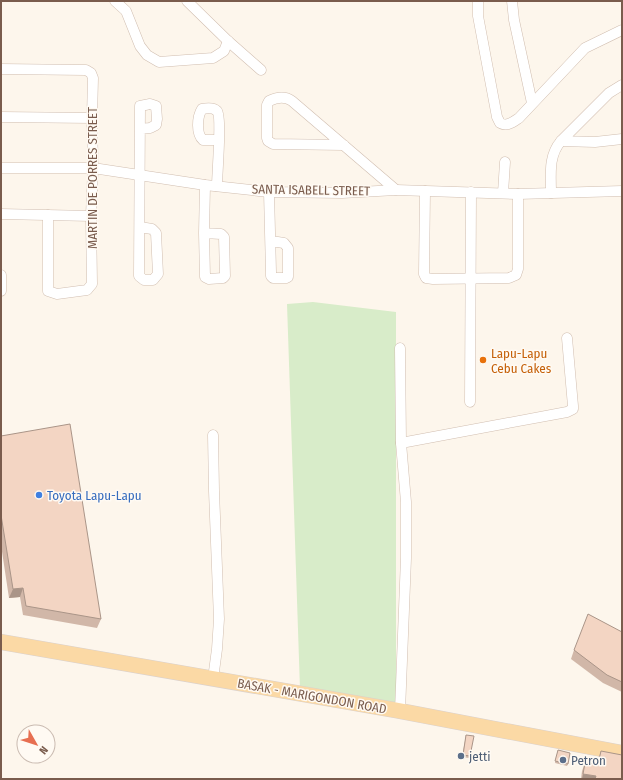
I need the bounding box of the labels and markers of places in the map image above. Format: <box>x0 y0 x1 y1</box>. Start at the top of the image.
place label: Lapu-Lapu Cebu Cakes <box>491 346 552 376</box>
marker: Lapu-Lapu Cebu Cakes <box>478 355 488 365</box>
place label: Toyota Lapu-Lapu <box>47 488 142 503</box>
marker: Toyota Lapu-Lapu <box>34 490 44 500</box>
place label: jetti <box>468 749 490 764</box>
marker: jetti <box>456 751 466 761</box>
place label: Petron <box>571 753 606 768</box>
marker: Petron <box>558 755 568 765</box>

